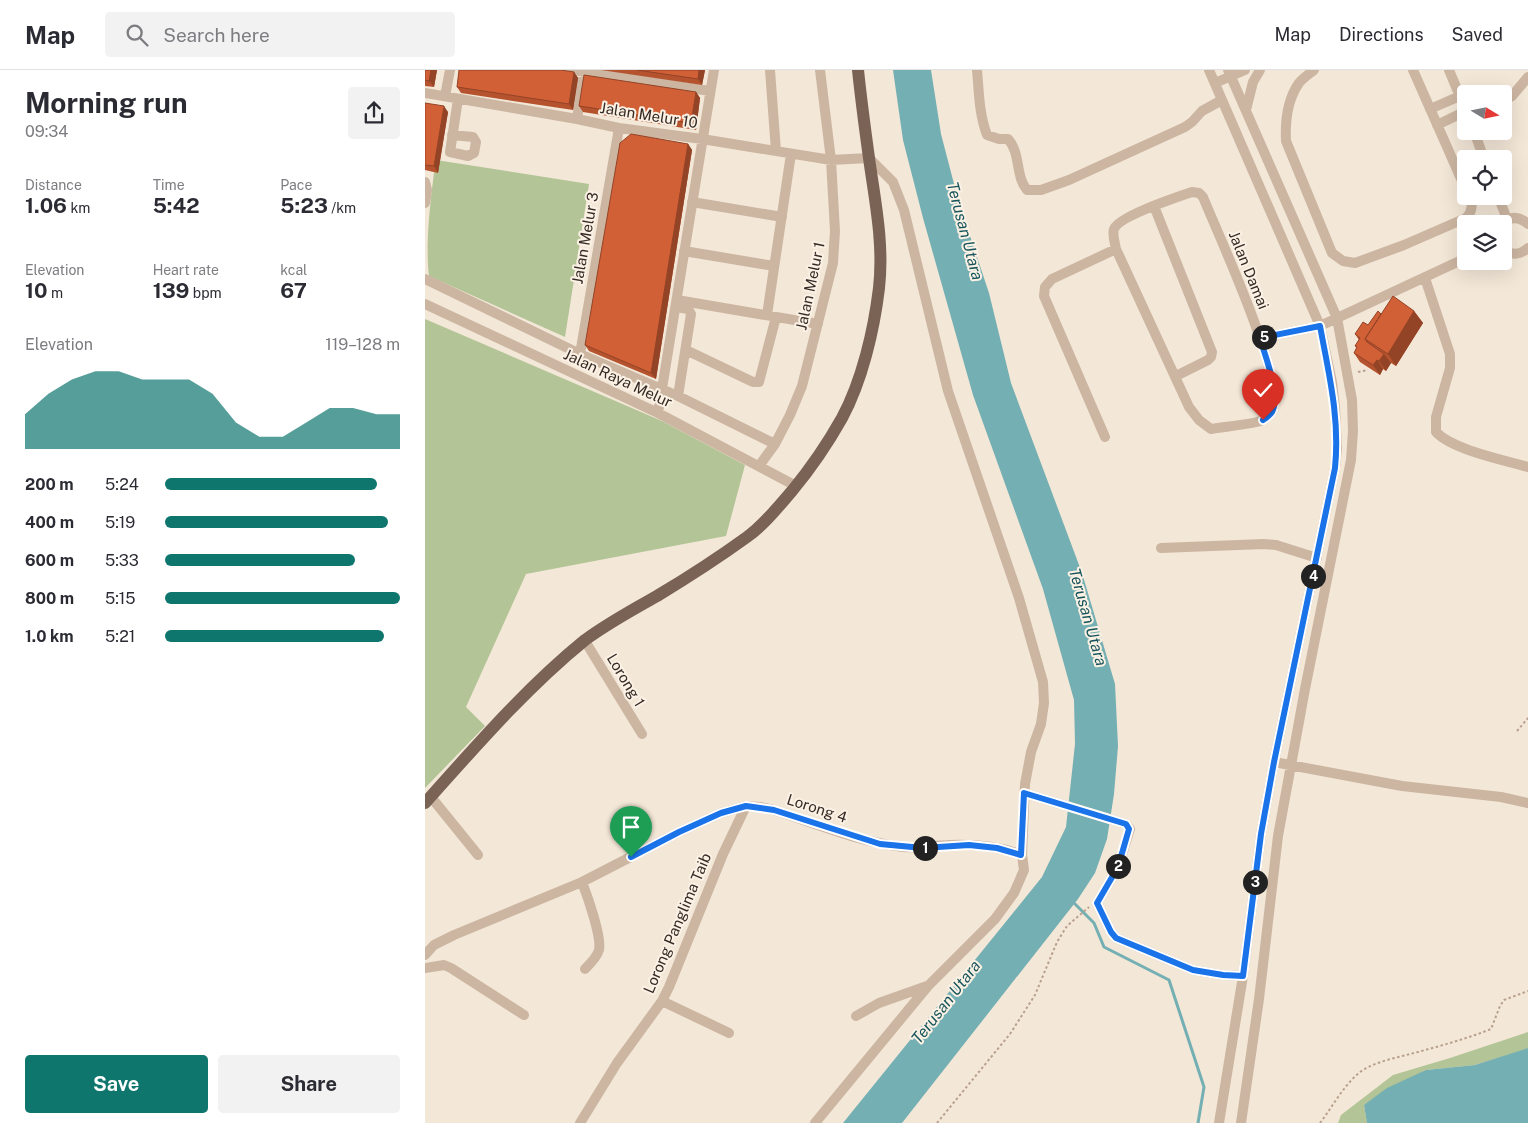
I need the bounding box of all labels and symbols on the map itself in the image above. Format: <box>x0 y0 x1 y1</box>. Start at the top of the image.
north arrow <box>1457 85 1513 140</box>
street label: Jalan Melur 10 <box>599 99 699 131</box>
water label: Terusan Utara <box>943 180 987 282</box>
street label: Jalan Melur 3 <box>569 191 601 285</box>
street label: Jalan Damai <box>1226 228 1272 312</box>
street label: Jalan Melur 1 <box>792 240 828 332</box>
pin: 5 <box>1251 324 1277 350</box>
street label: Jalan Raya Melur <box>561 345 675 411</box>
pin <box>1242 369 1284 420</box>
pin: 4 <box>1301 564 1325 588</box>
water label: Terusan Utara <box>1065 566 1111 668</box>
street label: Lorong 1 <box>604 650 648 710</box>
street label: Lorong 4 <box>785 790 849 826</box>
pin <box>610 806 652 857</box>
pin: 1 <box>913 836 937 860</box>
street label: Lorong Panglima Taib <box>640 850 714 996</box>
pin: 2 <box>1105 854 1131 878</box>
pin: 3 <box>1243 870 1267 894</box>
water label: Terusan Utara <box>908 956 984 1048</box>

